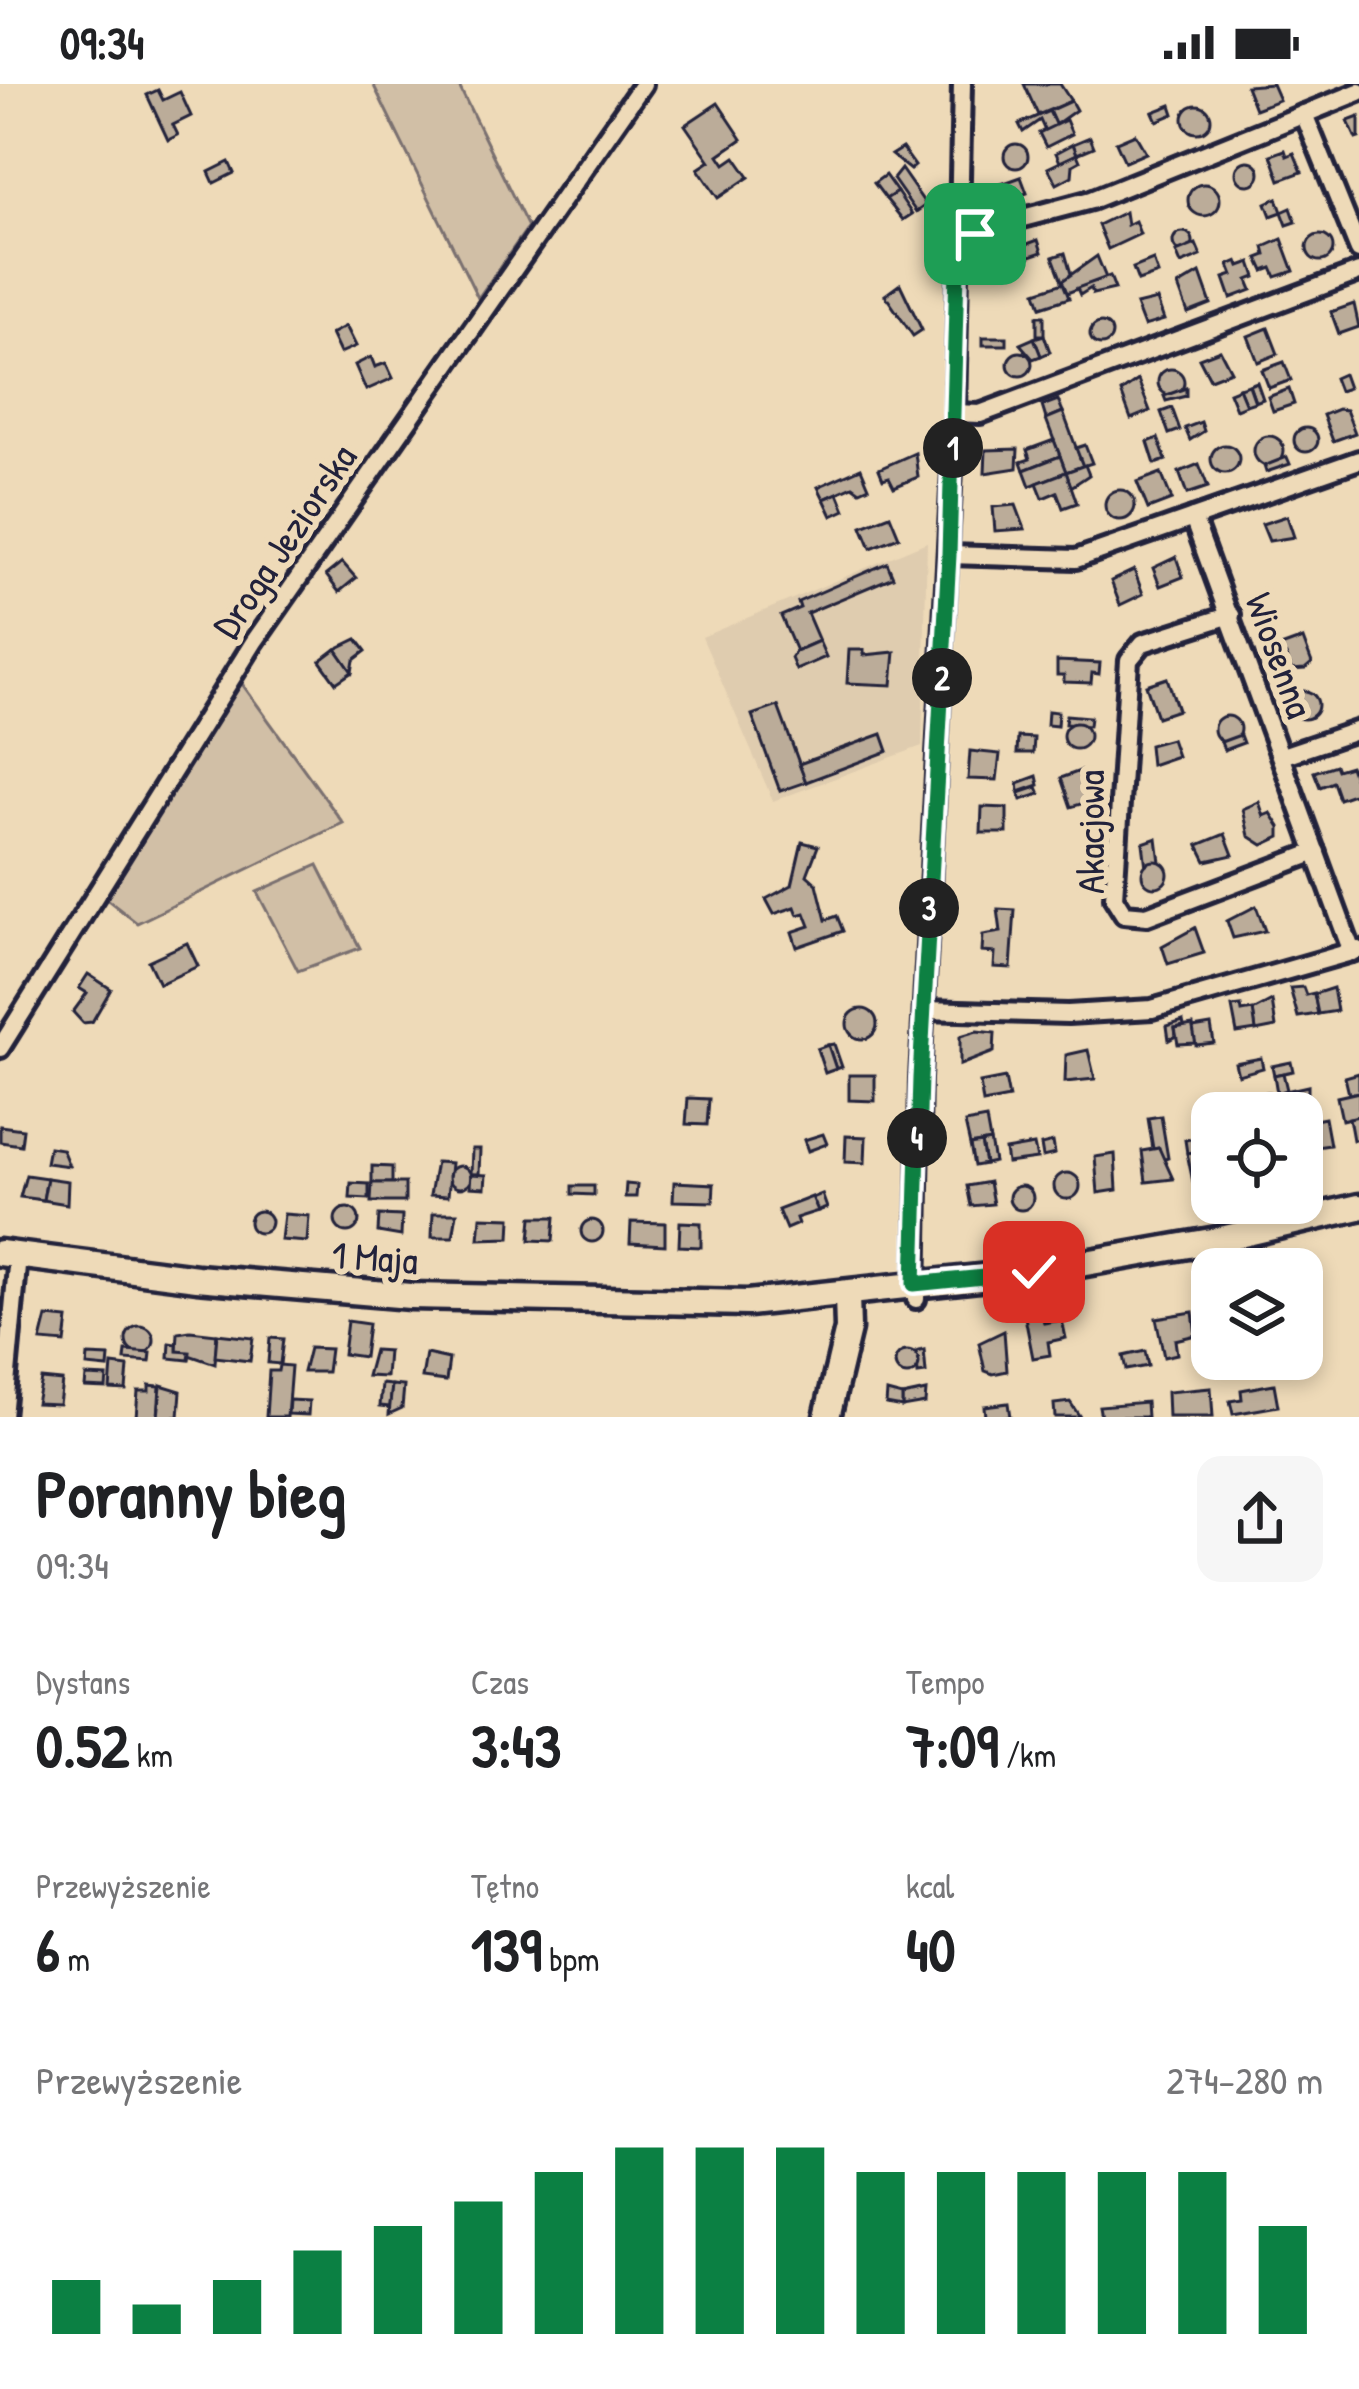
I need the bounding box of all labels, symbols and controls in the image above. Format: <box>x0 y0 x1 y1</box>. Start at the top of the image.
text: 09:34 <box>60 12 144 73</box>
pin <box>924 183 1026 285</box>
icon: arrive <box>942 201 1008 267</box>
pin: 1 <box>923 418 983 478</box>
text: 1 <box>947 426 959 470</box>
street label: Droga Jeziorska <box>199 433 368 648</box>
street label: Wiosenna <box>1233 585 1328 725</box>
pin: 2 <box>912 648 972 708</box>
text: 2 <box>934 656 950 700</box>
street label: Akacjowa <box>1063 770 1116 894</box>
pin: 3 <box>899 878 959 938</box>
text: 3 <box>922 886 936 930</box>
map controls <box>1191 1092 1323 1380</box>
button: locate <box>1191 1092 1323 1224</box>
pin: 4 <box>887 1108 947 1168</box>
text: 4 <box>911 1116 923 1160</box>
pin <box>983 1221 1085 1323</box>
street label: 1 Maja <box>330 1227 420 1286</box>
icon: check <box>1001 1239 1067 1305</box>
button: layers <box>1191 1248 1323 1380</box>
text: Poranny bieg <box>36 1448 346 1538</box>
button: share <box>1197 1456 1323 1582</box>
text: 09:34 <box>36 1538 109 1591</box>
text: Dystans <box>36 1660 130 1704</box>
text: Czas <box>471 1660 529 1704</box>
text: Tempo <box>906 1660 984 1704</box>
text: 0.52 <box>36 1704 129 1786</box>
text: 3:43 <box>471 1704 561 1786</box>
text: 7:09 <box>906 1704 999 1786</box>
text: km <box>129 1733 173 1777</box>
text: /km <box>999 1733 1056 1777</box>
text: Przewyższenie <box>36 1864 211 1908</box>
text: Tętno <box>471 1864 539 1908</box>
text: kcal <box>906 1864 954 1908</box>
text: 6 <box>36 1908 60 1990</box>
text: 139 <box>471 1908 542 1990</box>
text: 40 <box>906 1908 955 1990</box>
text: m <box>60 1937 90 1981</box>
text: bpm <box>542 1937 599 1981</box>
text: Przewyższenie <box>36 2053 242 2106</box>
text: 274–280 m <box>1166 2053 1323 2106</box>

